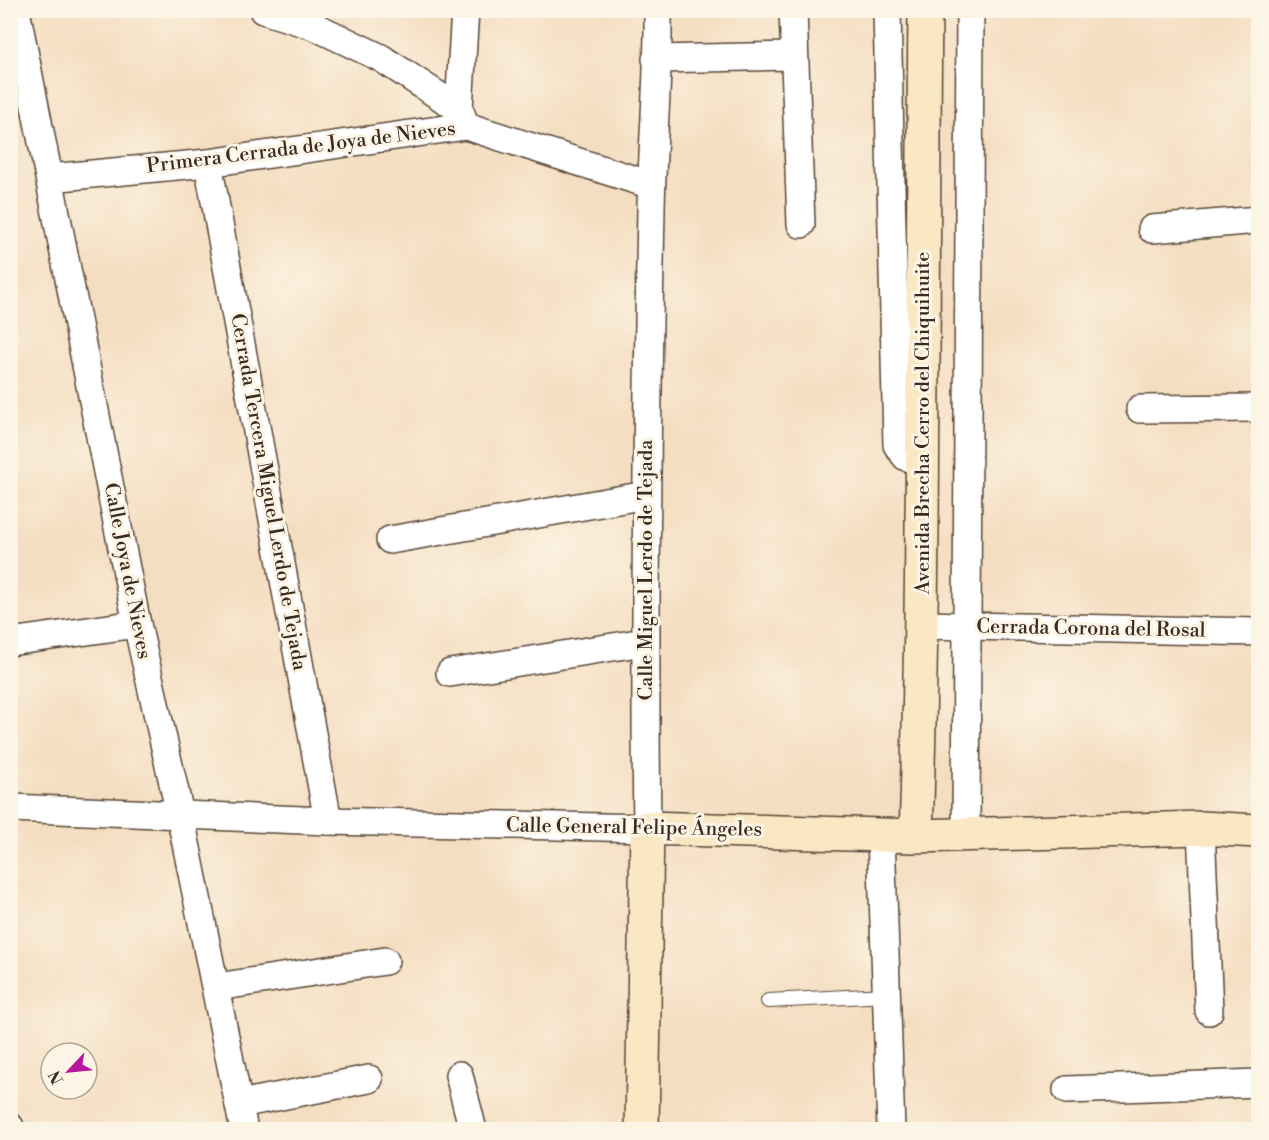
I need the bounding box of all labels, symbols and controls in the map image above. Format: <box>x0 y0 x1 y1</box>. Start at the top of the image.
street label: Primera Cerrada de Joya de Nieves <box>145 117 457 179</box>
street label: Avenida Brecha Cerro del Chiquihuite <box>911 252 936 595</box>
street label: Cerrada Tercera Miguel Lerdo de Tejada <box>224 312 312 673</box>
street label: Calle Miguel Lerdo de Tejada <box>634 439 659 700</box>
street label: Calle Joya de Nieves <box>98 481 156 661</box>
street label: Cerrada Corona del Rosal <box>976 615 1206 643</box>
street label: Calle General Felipe Ángeles <box>506 812 762 843</box>
north arrow <box>39 1041 99 1101</box>
text: N <box>45 1067 68 1087</box>

